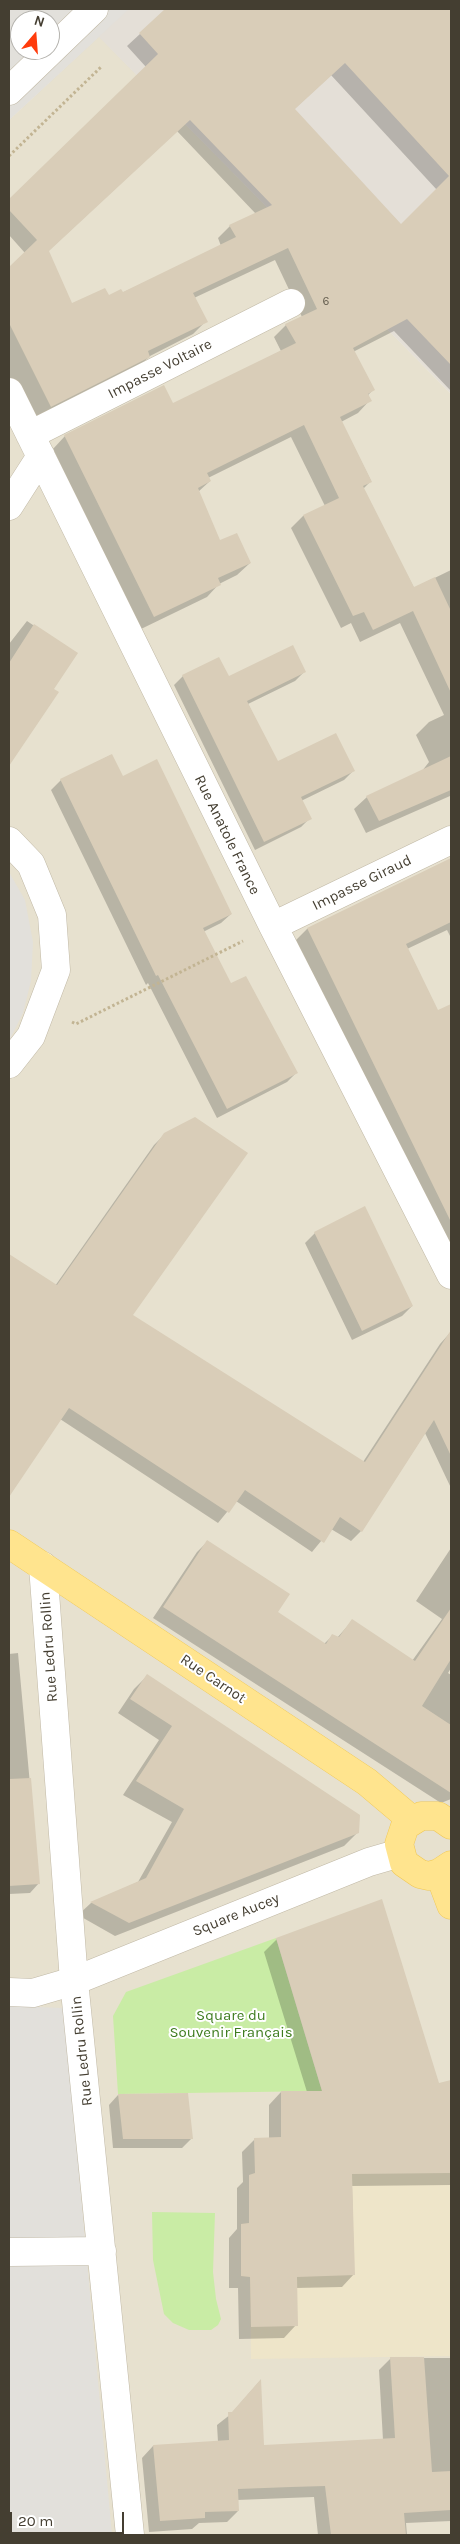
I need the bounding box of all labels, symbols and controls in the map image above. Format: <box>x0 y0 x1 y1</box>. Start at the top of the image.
north arrow <box>10 10 60 60</box>
text: N <box>32 12 47 31</box>
house number: 6 <box>323 295 329 309</box>
street label: Impasse Voltaire <box>105 335 215 403</box>
street label: Rue Anatole France <box>190 772 264 898</box>
street label: Impasse Giraud <box>309 851 415 915</box>
street label: Rue Ledru Rollin <box>36 1591 62 1703</box>
street label: Rue Carnot <box>177 1650 249 1708</box>
street label: Square Aucey <box>190 1889 282 1941</box>
street label: Rue Ledru Rollin <box>67 1995 97 2107</box>
park label: Square du Souvenir Français <box>169 2007 293 2042</box>
scale bar <box>12 2502 126 2534</box>
text: 20 m <box>18 2512 53 2530</box>

